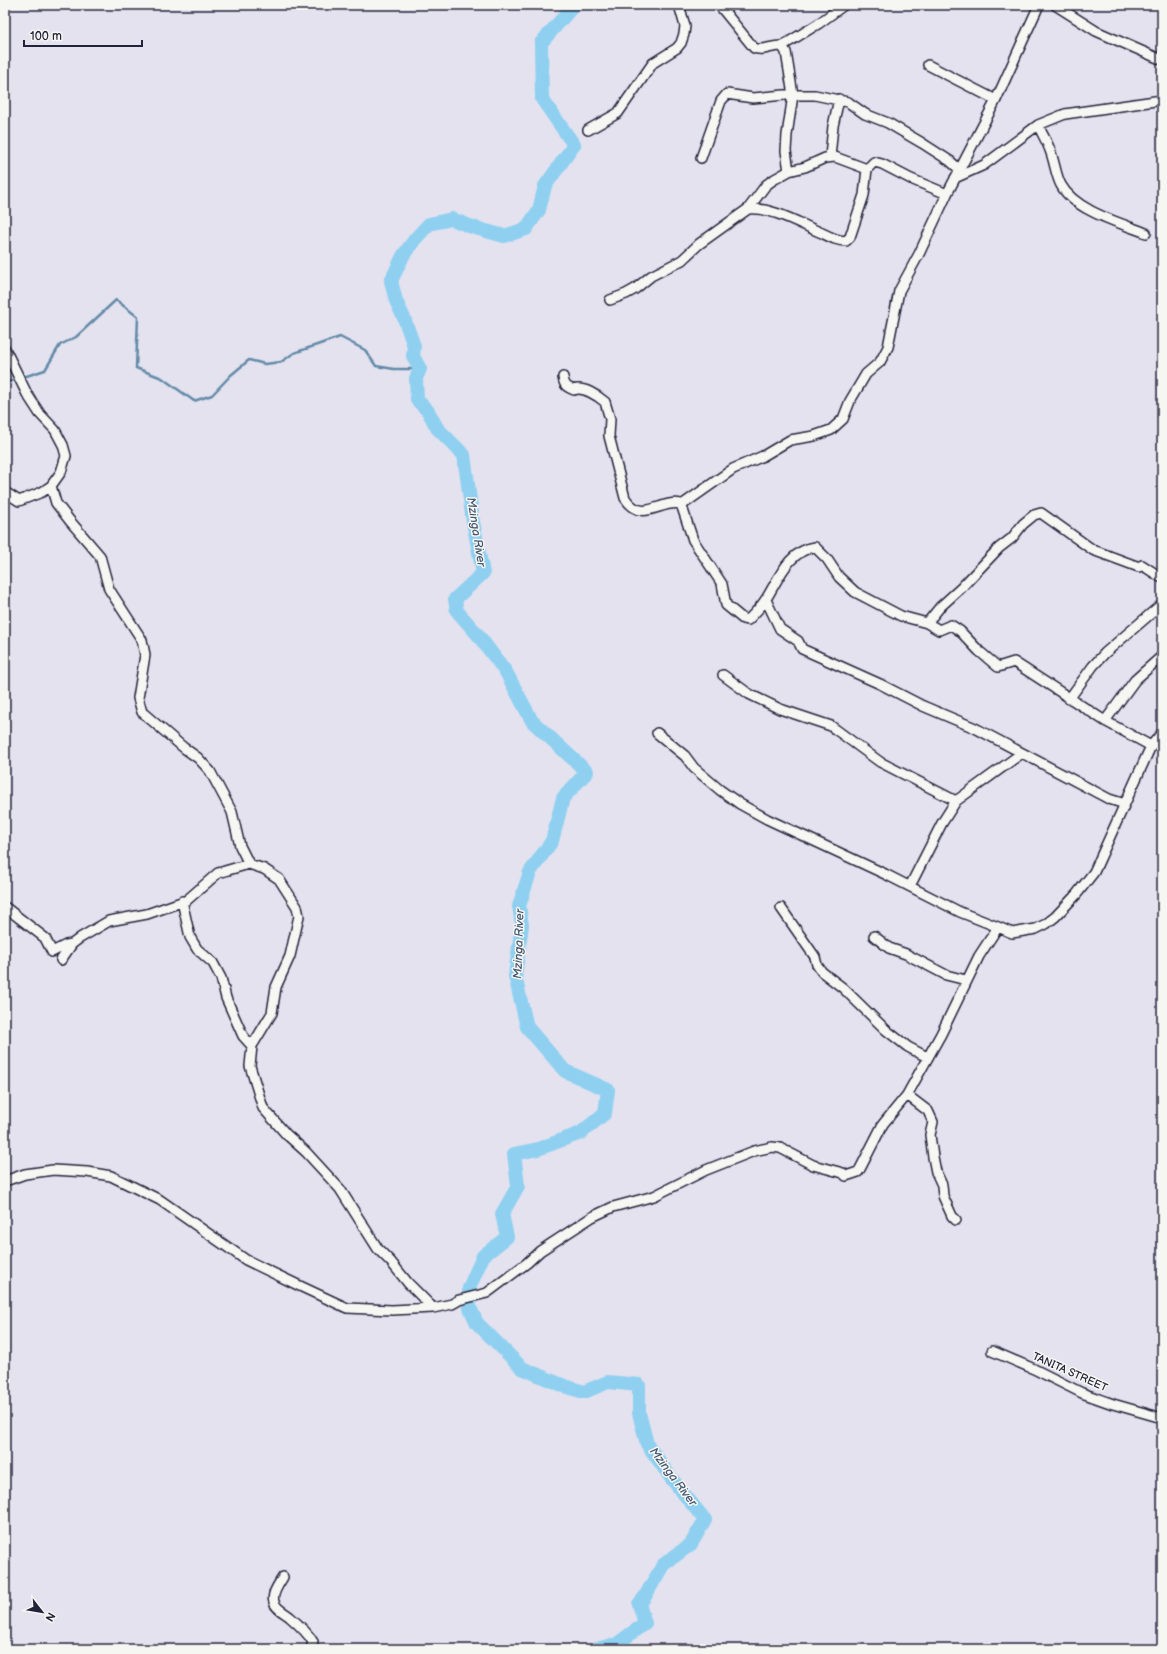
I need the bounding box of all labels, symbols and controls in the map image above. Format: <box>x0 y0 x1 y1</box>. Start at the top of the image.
scale bar <box>24 22 142 48</box>
text: 100 m <box>30 29 62 44</box>
water label: Mzinga River <box>463 496 489 569</box>
water label: Mzinga River <box>510 907 528 979</box>
street label: TANITA STREET <box>1030 1350 1110 1395</box>
water label: Mzinga River <box>646 1445 701 1511</box>
north arrow <box>22 1592 62 1632</box>
text: N <box>42 1610 58 1624</box>

